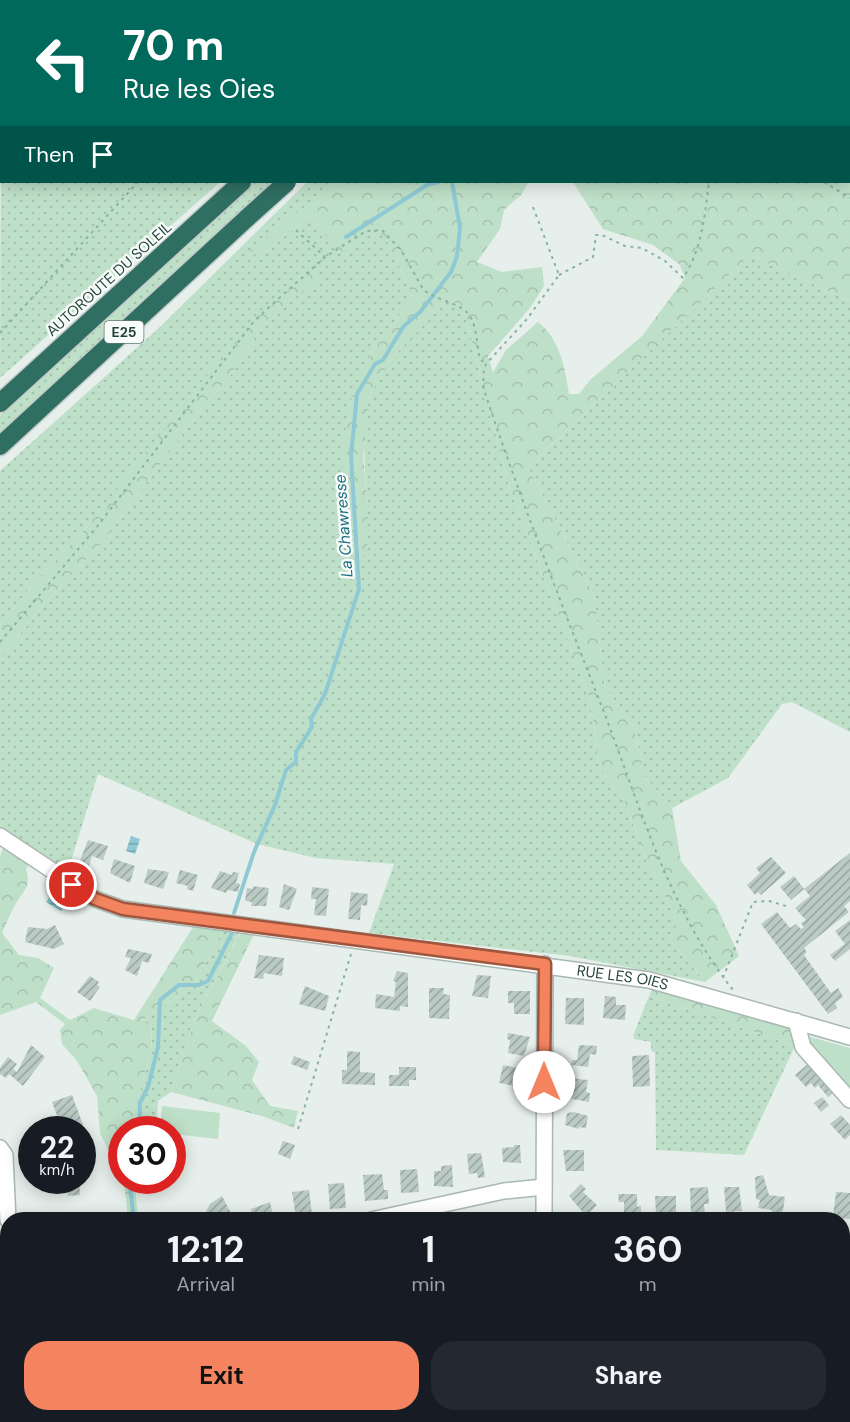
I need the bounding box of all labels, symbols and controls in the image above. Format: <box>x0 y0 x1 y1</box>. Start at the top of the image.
text: 70 m <box>123 18 224 73</box>
icon: left <box>24 24 102 102</box>
text: Rue les Oies <box>123 71 275 106</box>
icon: arrive <box>86 138 119 171</box>
text: Then <box>24 140 74 169</box>
street label: AUTOROUTE DU SOLEIL <box>42 217 176 341</box>
road number: E25 <box>104 321 144 343</box>
water label: La Chawresse <box>329 474 358 578</box>
pin <box>46 859 97 910</box>
icon: arrive <box>55 868 88 901</box>
street label: RUE LES OIES <box>575 960 671 995</box>
position arrow <box>512 1050 576 1114</box>
speed limit sign: 30 <box>108 1116 186 1194</box>
text: 22 <box>40 1128 74 1167</box>
text: km/h <box>39 1160 75 1180</box>
text: 12:12 <box>167 1226 244 1273</box>
text: 1 <box>422 1226 435 1273</box>
text: 360 <box>613 1226 683 1273</box>
text: Arrival <box>177 1271 235 1297</box>
text: min <box>411 1271 446 1297</box>
text: m <box>639 1271 657 1297</box>
button: Exit <box>24 1341 419 1410</box>
button: Share <box>431 1341 826 1410</box>

